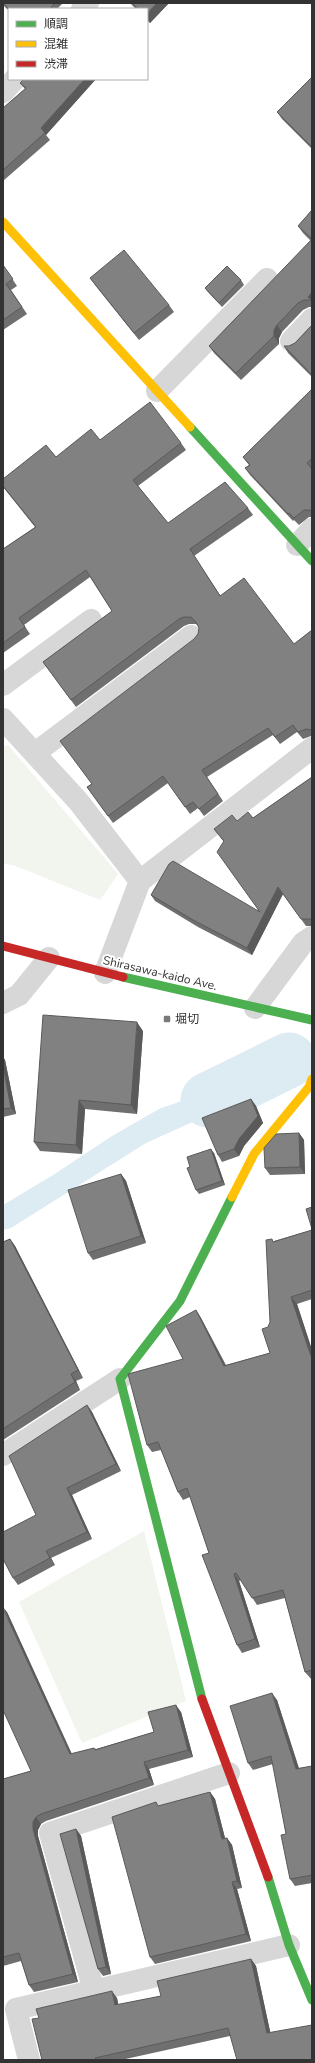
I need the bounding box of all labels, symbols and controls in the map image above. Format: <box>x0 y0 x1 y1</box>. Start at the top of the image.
legend <box>8 8 148 80</box>
text: 順調 <box>44 16 68 32</box>
text: 混雑 <box>44 36 68 52</box>
text: 渋滞 <box>44 56 68 72</box>
street label: Shirasawa-kaido Ave. <box>101 952 219 994</box>
place label: 堀切 <box>175 1011 199 1027</box>
marker: 堀切 <box>162 1014 172 1024</box>

